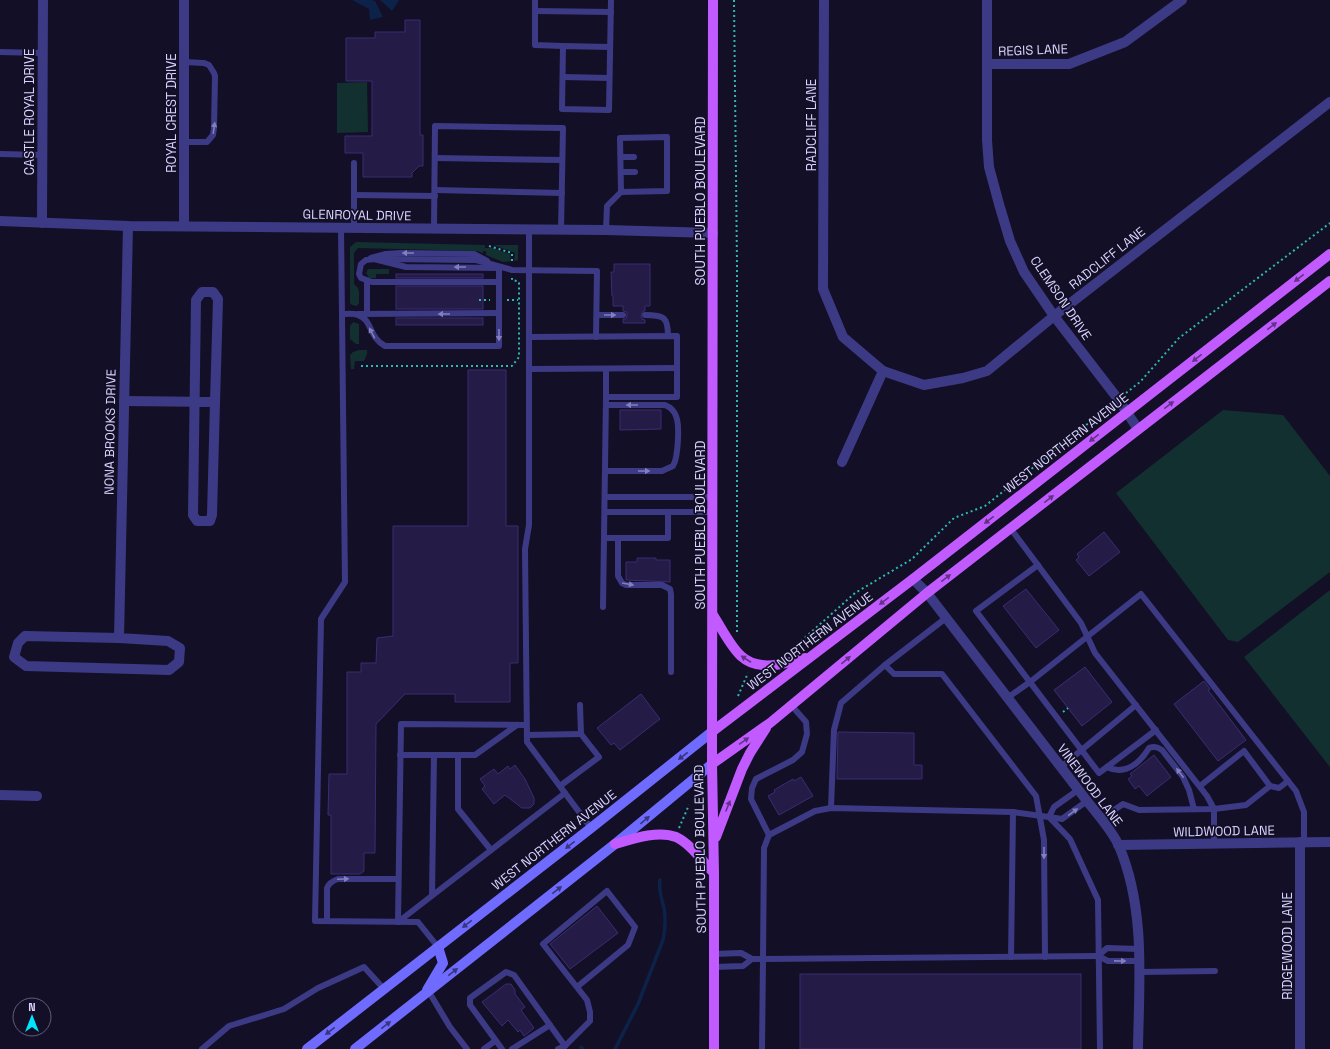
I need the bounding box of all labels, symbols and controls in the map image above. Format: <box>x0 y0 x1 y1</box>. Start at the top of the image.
street label: REGIS LANE <box>998 40 1068 60</box>
street label: CASTLE ROYAL DRIVE <box>21 49 38 175</box>
street label: ROYAL CREST DRIVE <box>163 53 180 173</box>
street label: RADCLIFF LANE <box>803 79 820 171</box>
street label: SOUTH PUEBLO BOULEVARD <box>692 117 709 285</box>
one-way arrow <box>211 122 217 134</box>
street label: GLENROYAL DRIVE <box>302 206 412 224</box>
street label: RADCLIFF LANE <box>1065 223 1149 293</box>
one-way arrow <box>401 250 414 256</box>
street label: CLEMSON DRIVE <box>1027 253 1095 343</box>
one-way arrow <box>453 264 466 270</box>
one-way arrow <box>1294 274 1305 282</box>
one-way arrow <box>437 311 450 317</box>
one-way arrow <box>604 312 617 318</box>
one-way arrow <box>1266 322 1277 330</box>
one-way arrow <box>369 328 376 339</box>
one-way arrow <box>496 329 502 342</box>
one-way arrow <box>1191 354 1202 362</box>
street label: NONA BROOKS DRIVE <box>100 369 120 495</box>
street label: WEST NORTHERN AVENUE <box>1000 389 1132 497</box>
one-way arrow <box>1163 401 1174 409</box>
one-way arrow <box>625 402 638 408</box>
one-way arrow <box>1089 433 1099 441</box>
street label: SOUTH PUEBLO BOULEVARD <box>692 441 709 609</box>
one-way arrow <box>638 468 651 474</box>
one-way arrow <box>1044 494 1055 503</box>
one-way arrow <box>983 515 994 524</box>
one-way arrow <box>941 574 952 582</box>
one-way arrow <box>622 581 634 587</box>
street label: WEST NORTHERN AVENUE <box>744 588 876 694</box>
one-way arrow <box>878 597 889 605</box>
one-way arrow <box>740 655 752 662</box>
one-way arrow <box>840 656 851 665</box>
one-way arrow <box>738 737 749 745</box>
street label: VINEWOOD LANE <box>1054 740 1126 830</box>
one-way arrow <box>677 751 688 760</box>
street label: SOUTH PUEBLO BOULEVARD <box>690 764 710 934</box>
one-way arrow <box>1175 768 1184 779</box>
street label: WEST NORTHERN AVENUE <box>488 786 620 894</box>
one-way arrow <box>726 800 732 812</box>
one-way arrow <box>1067 808 1078 816</box>
one-way arrow <box>639 815 650 824</box>
street label: WILDWOOD LANE <box>1173 822 1275 840</box>
one-way arrow <box>564 840 575 849</box>
one-way arrow <box>1041 847 1047 860</box>
one-way arrow <box>337 876 349 883</box>
one-way arrow <box>552 886 563 895</box>
street label: RIDGEWOOD LANE <box>1279 892 1296 1000</box>
one-way arrow <box>461 920 472 929</box>
one-way arrow <box>1114 958 1127 964</box>
one-way arrow <box>448 968 459 977</box>
north arrow <box>12 997 52 1037</box>
text: N <box>28 1000 36 1014</box>
one-way arrow <box>381 1021 392 1029</box>
one-way arrow <box>324 1027 335 1035</box>

